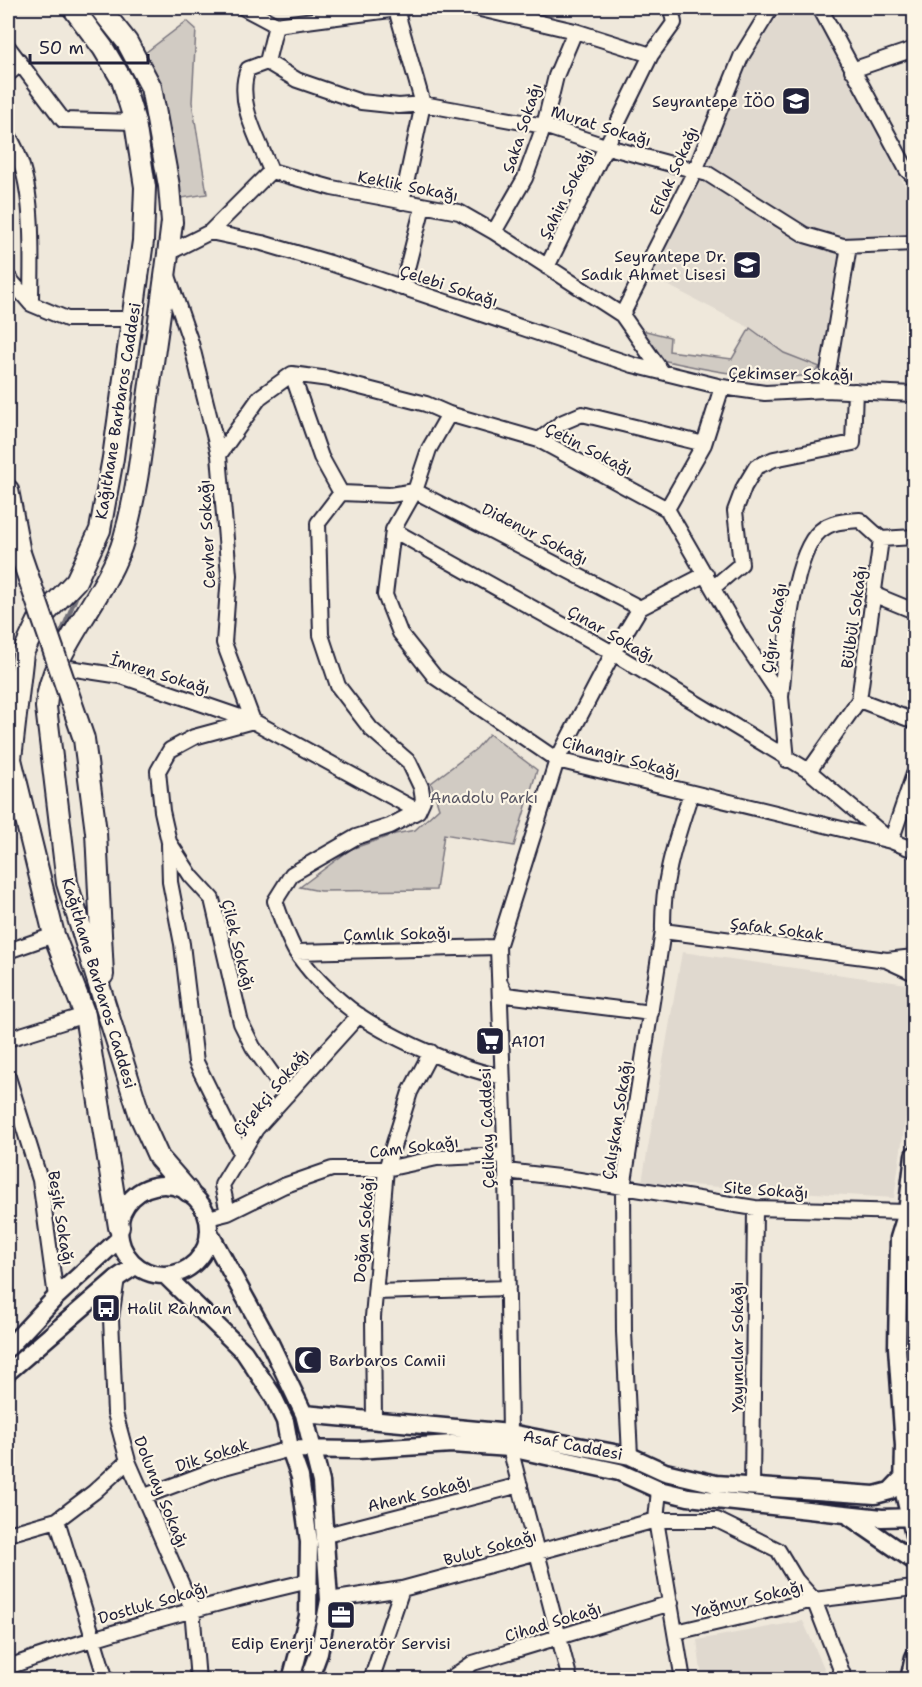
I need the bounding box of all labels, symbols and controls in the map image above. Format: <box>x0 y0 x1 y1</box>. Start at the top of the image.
scale bar <box>30 27 148 65</box>
text: 50 m <box>39 36 84 60</box>
street label: Saka Sokağı <box>498 80 546 176</box>
school or university icon: Seyrantepe İÖO <box>780 85 812 117</box>
place label: Seyrantepe İÖO <box>652 91 775 112</box>
street label: Murat Sokağı <box>548 101 654 151</box>
street label: Eflak Sokağı <box>645 123 703 219</box>
street label: Şahin Sokağı <box>534 145 598 243</box>
street label: Keklik Sokağı <box>356 166 460 206</box>
place label: Seyrantepe Dr. Sadık Ahmet Lisesi <box>581 246 726 285</box>
school or university icon: Seyrantepe Dr. Sadık Ahmet Lisesi <box>731 249 763 281</box>
street label: Çelebi Sokağı <box>397 260 501 312</box>
street label: Kağıthane Barbaros Caddesi <box>90 301 146 521</box>
street label: Çekimser Sokağı <box>728 362 854 386</box>
street label: Çetin Sokağı <box>542 418 636 480</box>
street label: Cevher Sokağı <box>194 479 220 589</box>
street label: Didenur Sokağı <box>478 498 592 570</box>
street label: Bülbül Sokağı <box>836 564 872 670</box>
street label: Çığır Sokağı <box>756 581 792 675</box>
street label: Çınar Sokağı <box>564 601 658 667</box>
street label: İmren Sokağı <box>107 649 213 699</box>
street label: Cihangir Sokağı <box>560 731 682 783</box>
park label: Anadolu Parkı <box>430 787 538 808</box>
street label: Kağıthane Barbaros Caddesi <box>57 875 141 1091</box>
street label: Çilek Sokağı <box>217 897 259 993</box>
street label: Şafak Sokak <box>729 913 825 945</box>
street label: Çamlık Sokağı <box>343 923 451 945</box>
supermarket icon: A101 <box>474 1025 506 1057</box>
place label: A101 <box>511 1031 545 1052</box>
street label: Çiçekçi Sokağı <box>228 1044 314 1140</box>
street label: Çalışkan Sokağı <box>597 1059 637 1181</box>
street label: Çelikay Caddesi <box>474 1067 500 1189</box>
street label: Cam Sokağı <box>368 1131 460 1163</box>
street label: Beşik Sokağı <box>43 1169 79 1267</box>
street label: Doğan Sokağı <box>349 1176 379 1284</box>
street label: Site Sokağı <box>723 1177 809 1203</box>
street label: Yayıncılar Sokağı <box>727 1282 748 1412</box>
bus stop icon: Halil Rahman <box>90 1292 122 1324</box>
place label: Halil Rahman <box>127 1298 232 1319</box>
mosque icon: Barbaros Camii <box>292 1344 324 1376</box>
place label: Barbaros Camii <box>329 1350 446 1371</box>
street label: Asaf Caddesi <box>522 1425 624 1465</box>
street label: Dolunay Sokağı <box>129 1433 193 1551</box>
street label: Dik Sokak <box>173 1433 251 1477</box>
street label: Ahenk Sokağı <box>365 1471 473 1517</box>
street label: Bulut Sokağı <box>441 1525 539 1571</box>
street label: Yağmur Sokağı <box>690 1576 806 1622</box>
street label: Dostluk Sokağı <box>96 1577 210 1629</box>
street label: Cihad Sokağı <box>502 1597 604 1647</box>
office icon: Edip Enerji Jeneratör Servisi <box>325 1599 357 1631</box>
place label: Edip Enerji Jeneratör Servisi <box>231 1633 451 1654</box>

